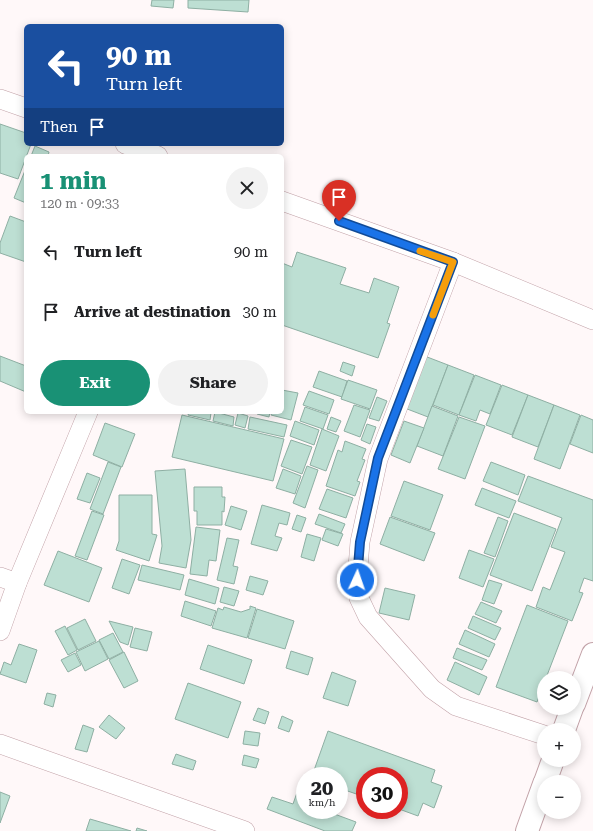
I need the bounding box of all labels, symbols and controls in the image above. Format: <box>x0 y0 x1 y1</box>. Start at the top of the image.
text: 90 m <box>106 39 171 72</box>
icon: left <box>40 40 92 92</box>
text: Turn left <box>106 73 182 94</box>
icon: arrive <box>86 116 108 138</box>
text: Then <box>40 118 78 136</box>
text: 1 min <box>40 167 107 195</box>
button: close <box>226 167 268 209</box>
pin <box>322 180 356 221</box>
icon: arrive <box>328 186 350 208</box>
text: 120 m · 09:33 <box>40 196 119 211</box>
icon: left <box>40 241 62 263</box>
text: Turn left <box>74 243 142 261</box>
text: 90 m <box>234 243 268 261</box>
icon: arrive <box>40 301 62 323</box>
text: Arrive at destination <box>74 303 230 321</box>
text: 30 m <box>242 303 277 321</box>
button: Exit <box>40 360 150 406</box>
button: Share <box>158 360 268 406</box>
position arrow <box>336 559 378 601</box>
map controls <box>537 671 581 819</box>
button: layers <box>537 671 581 715</box>
button: + <box>537 723 581 767</box>
speed limit sign: 30 <box>356 767 408 819</box>
button: − <box>537 775 581 819</box>
text: 20 <box>311 776 333 800</box>
text: km/h <box>309 797 335 808</box>

